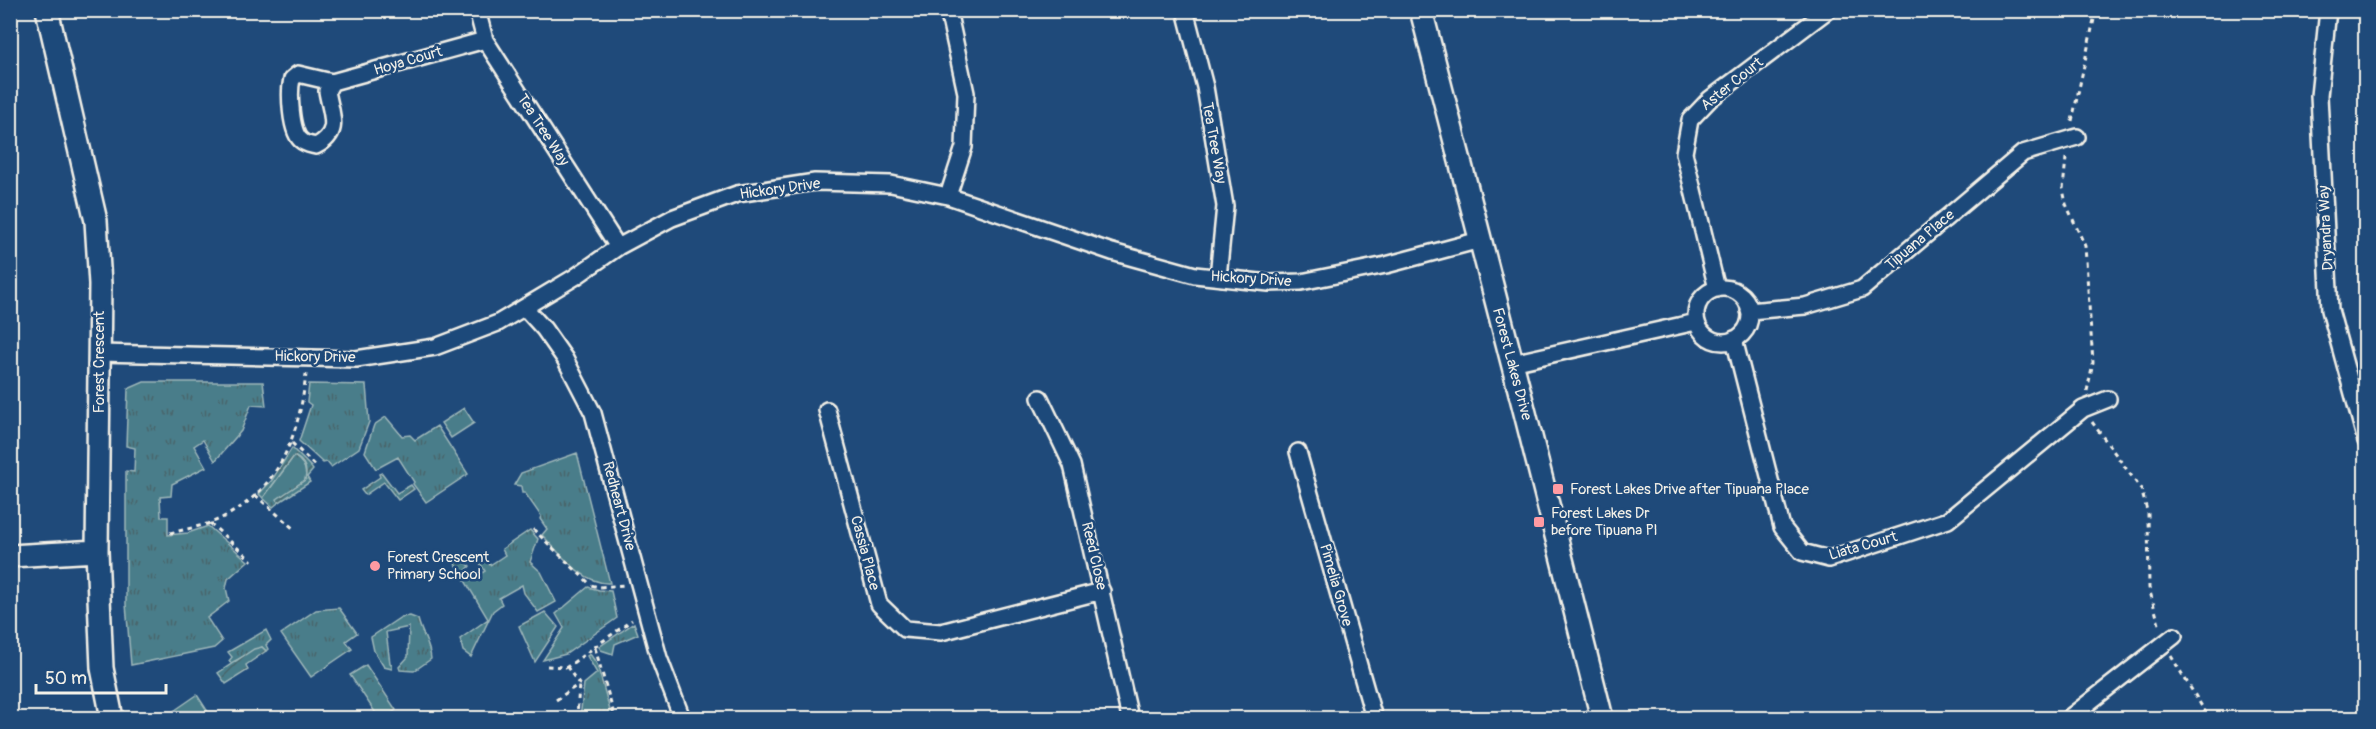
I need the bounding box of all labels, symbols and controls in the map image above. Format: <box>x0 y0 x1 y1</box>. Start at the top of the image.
street label: Hoya Court <box>372 42 445 80</box>
street label: Aster Court <box>1697 52 1768 115</box>
street label: Tea Tree Way <box>513 90 574 170</box>
street label: Tea Tree Way <box>1198 101 1231 186</box>
street label: Hickory Drive <box>739 174 822 204</box>
street label: Dryandra Way <box>2314 184 2338 271</box>
street label: Tipuana Place <box>1881 205 1959 275</box>
street label: Hickory Drive <box>1210 267 1293 291</box>
street label: Forest Lakes Drive <box>1488 306 1536 423</box>
street label: Forest Crescent <box>90 310 109 413</box>
street label: Hickory Drive <box>274 347 356 367</box>
street label: Redheart Drive <box>598 459 640 553</box>
place label: Forest Lakes Drive after Tipuana Place <box>1570 480 1810 499</box>
marker: Forest Lakes Drive after Tipuana Place <box>1551 482 1565 496</box>
place label: Forest Lakes Dr before Tipuana Pl <box>1551 504 1657 540</box>
street label: Cassia Place <box>846 514 884 593</box>
marker: Forest Lakes Dr before Tipuana Pl <box>1532 515 1546 529</box>
street label: Reed Close <box>1077 520 1111 592</box>
street label: Liata Court <box>1827 527 1900 565</box>
street label: Pimelia Grove <box>1315 542 1357 629</box>
place label: Forest Crescent Primary School <box>387 548 490 584</box>
marker: Forest Crescent Primary School <box>368 559 382 573</box>
scale bar <box>36 657 166 695</box>
text: 50 m <box>45 667 87 690</box>

